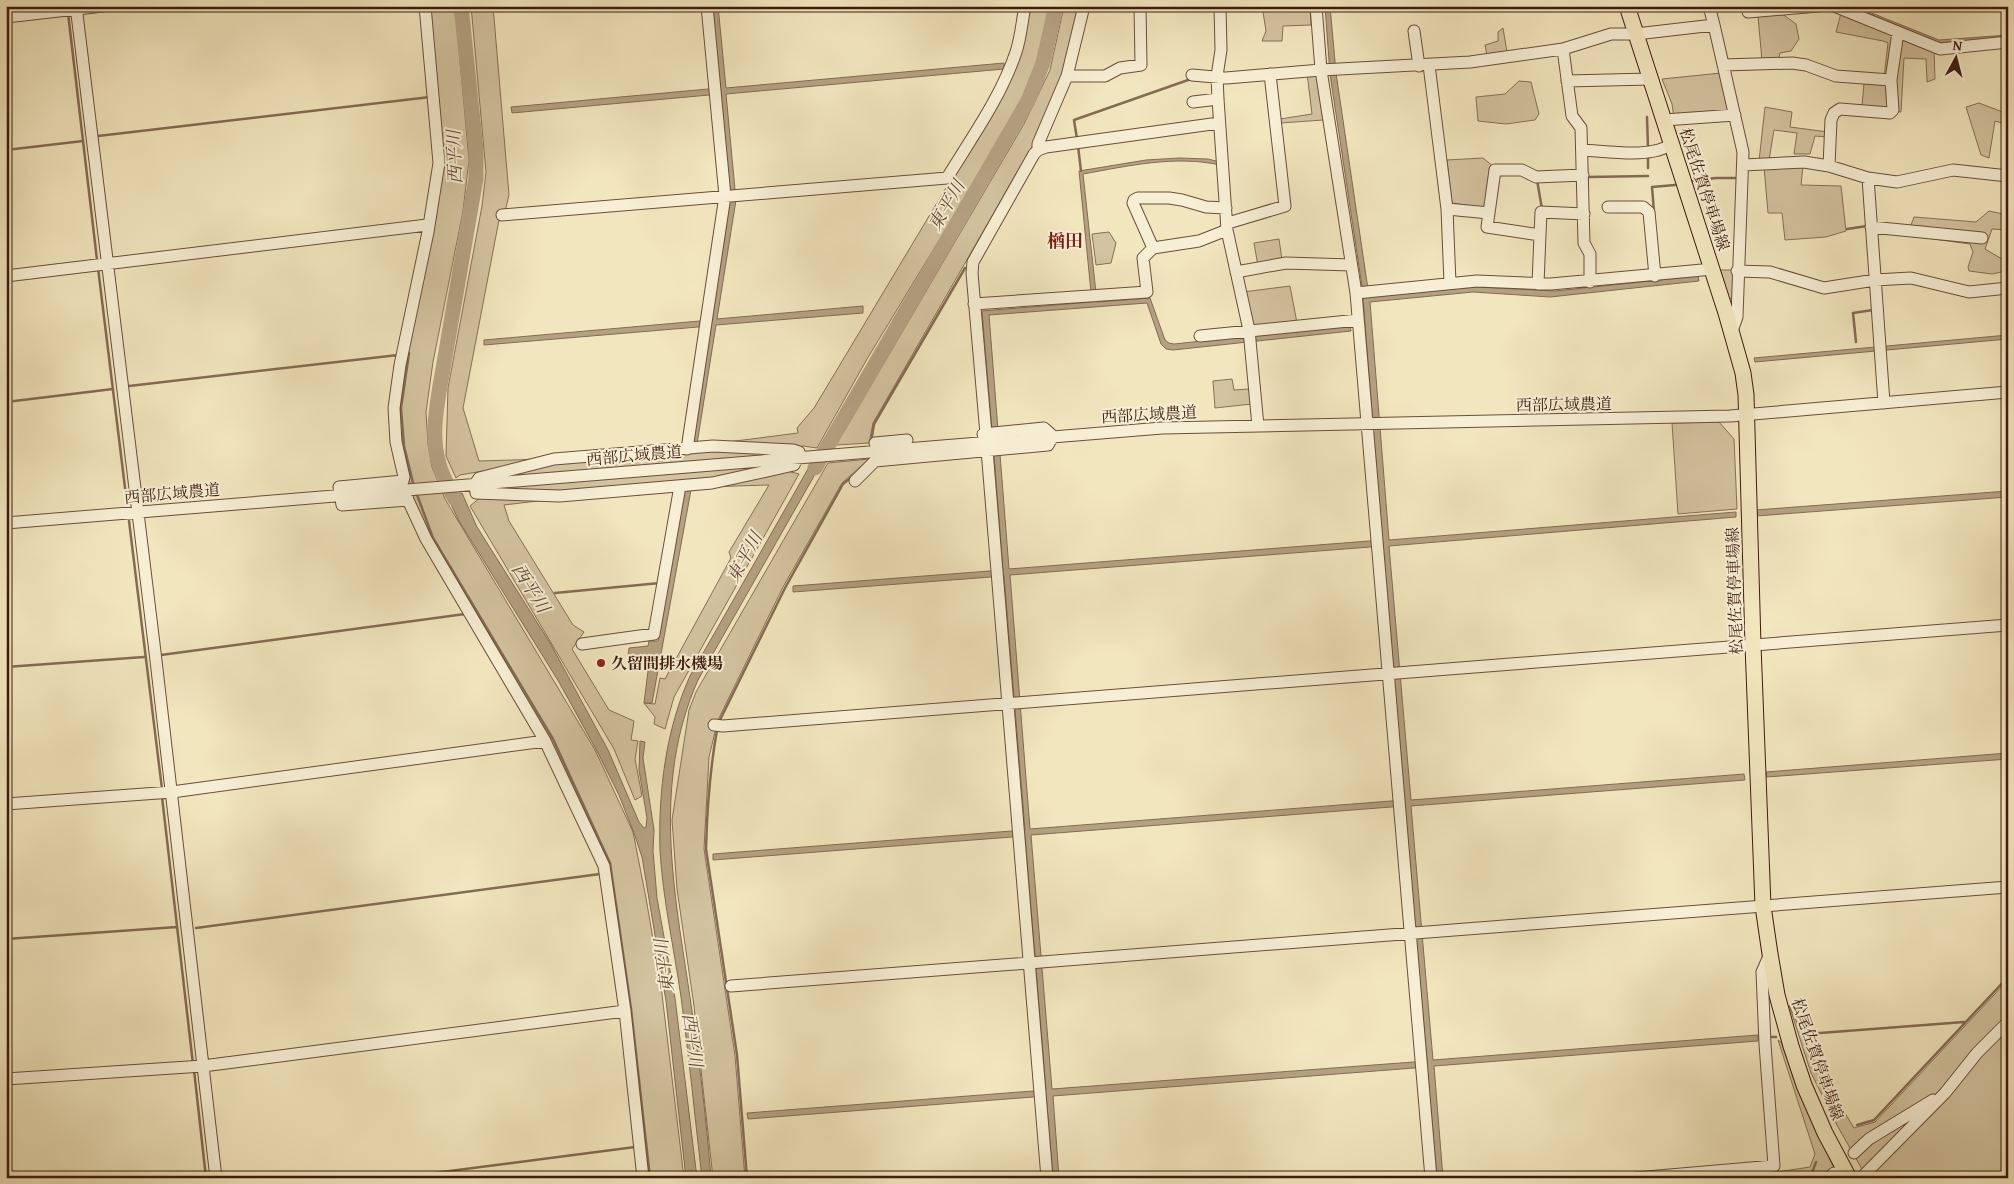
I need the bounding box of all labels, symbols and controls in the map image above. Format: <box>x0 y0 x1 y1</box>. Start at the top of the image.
north arrow <box>1932 32 1982 82</box>
text: N <box>1952 35 1964 56</box>
street label: 松尾佐賀停車場線 <box>1674 124 1736 254</box>
water label: 西平川 <box>439 128 468 184</box>
water label: 東平川 <box>921 173 972 235</box>
district label: 楢田 <box>1047 227 1083 254</box>
street label: 西部広域農道 <box>1516 391 1612 417</box>
street label: 西部広域農道 <box>1100 400 1198 428</box>
street label: 西部広域農道 <box>585 439 683 471</box>
street label: 西部広域農道 <box>123 477 221 509</box>
water label: 東平川 <box>719 525 770 587</box>
street label: 松尾佐賀停車場線 <box>1720 527 1748 655</box>
water label: 西平川 <box>505 558 558 620</box>
place label: 久留間排水機場 <box>611 651 723 675</box>
marker: 久留間排水機場 <box>595 657 607 669</box>
water label: 東平川 <box>647 936 681 994</box>
street label: 松尾佐賀停車場線 <box>1786 995 1850 1123</box>
water label: 西平川 <box>676 1011 710 1071</box>

